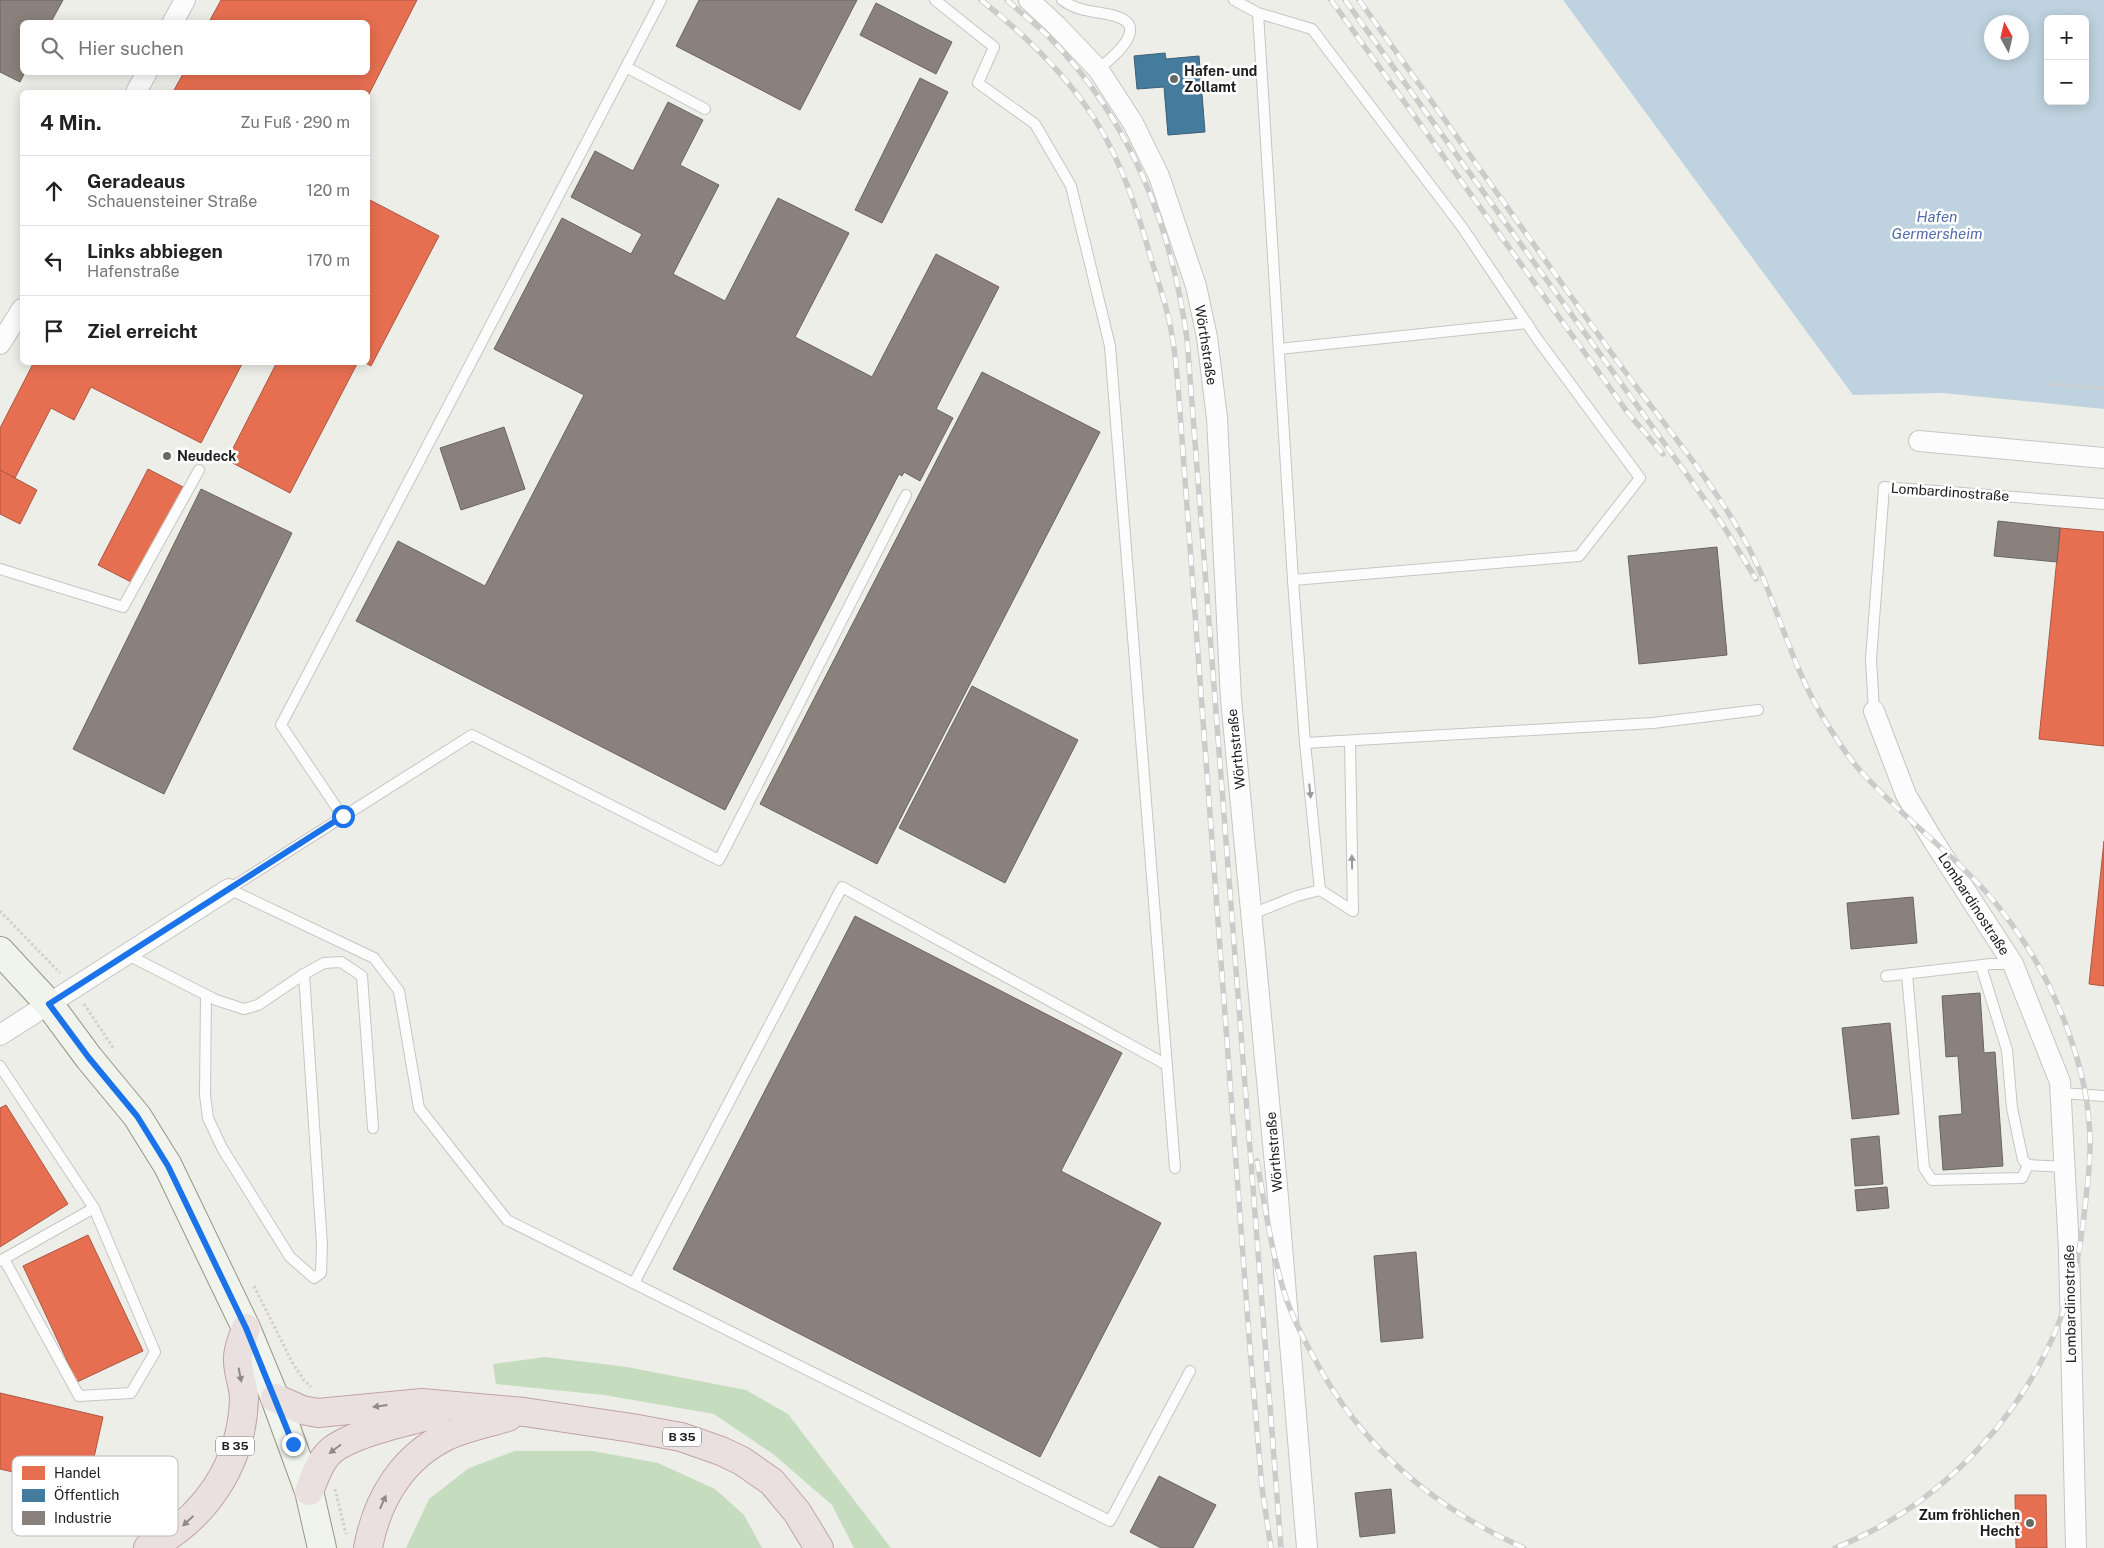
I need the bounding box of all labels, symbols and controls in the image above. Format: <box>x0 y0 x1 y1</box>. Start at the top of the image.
north arrow <box>1984 15 2029 60</box>
map controls <box>2044 15 2089 105</box>
button: + <box>2044 15 2089 60</box>
search box <box>20 20 370 75</box>
icon: search <box>38 34 66 62</box>
text: Hier suchen <box>78 37 184 59</box>
button: − <box>2044 60 2089 105</box>
place label: Hafen- und Zollamt <box>1184 63 1257 95</box>
marker: Hafen- und Zollamt <box>1168 73 1180 85</box>
text: 4 Min. <box>40 110 102 135</box>
text: Zu Fuß · 290 m <box>240 113 350 132</box>
text: Geradeaus <box>87 170 185 192</box>
icon: ahead <box>40 177 68 205</box>
text: 120 m <box>306 181 350 200</box>
text: Schauensteiner Straße <box>87 192 257 211</box>
water label: Hafen Germersheim <box>1892 208 1982 242</box>
text: Links abbiegen <box>87 240 223 262</box>
icon: left <box>40 247 68 275</box>
text: 170 m <box>307 251 350 270</box>
text: Hafenstraße <box>87 262 180 281</box>
street label: Wörthstraße <box>1192 304 1220 386</box>
icon: arrive <box>40 317 68 345</box>
text: Ziel erreicht <box>87 320 198 342</box>
place label: Neudeck <box>177 448 236 464</box>
marker: Neudeck <box>161 450 173 462</box>
street label: Lombardinostraße <box>1890 480 2010 504</box>
street label: Wörthstraße <box>1224 708 1248 790</box>
one-way arrow <box>1306 784 1314 800</box>
route start <box>332 805 355 828</box>
street label: Lombardinostraße <box>1935 850 2013 958</box>
one-way arrow <box>1348 854 1356 870</box>
street label: Wörthstraße <box>1263 1111 1285 1193</box>
street label: Lombardinostraße <box>2061 1244 2079 1363</box>
one-way arrow <box>237 1368 245 1384</box>
one-way arrow <box>372 1402 388 1410</box>
road number: B 35 <box>663 1428 701 1446</box>
route end <box>282 1433 305 1456</box>
road number: B 35 <box>216 1436 254 1455</box>
one-way arrow <box>329 1444 342 1455</box>
legend <box>12 1456 178 1536</box>
text: Handel <box>54 1465 101 1481</box>
text: Öffentlich <box>54 1485 119 1503</box>
one-way arrow <box>379 1495 387 1509</box>
place label: Zum fröhlichen Hecht <box>1918 1507 2020 1539</box>
text: Industrie <box>54 1510 112 1526</box>
one-way arrow <box>181 1516 194 1527</box>
marker: Zum fröhlichen Hecht <box>2024 1517 2036 1529</box>

